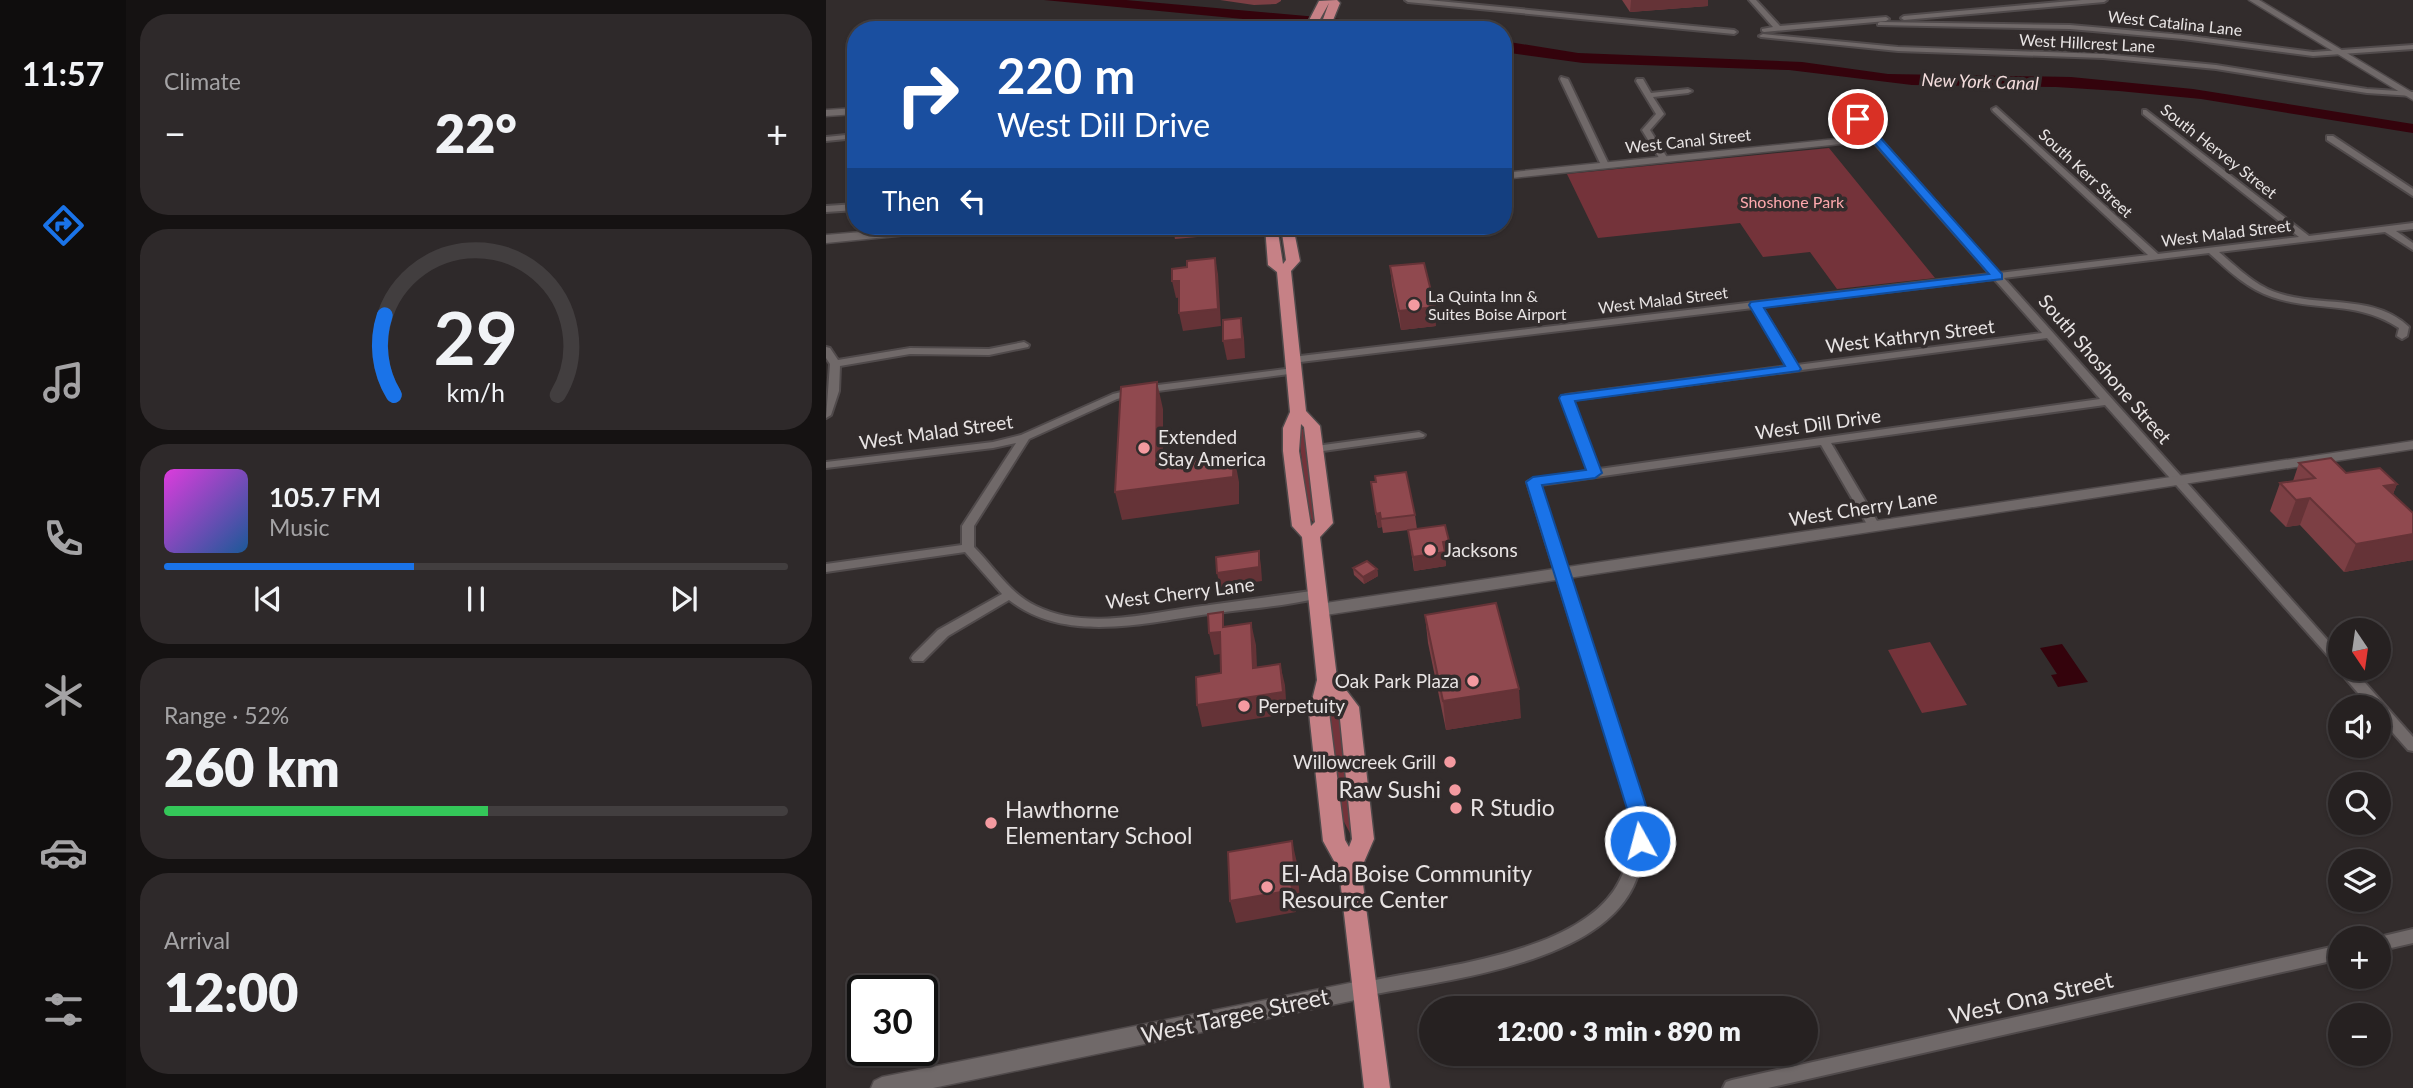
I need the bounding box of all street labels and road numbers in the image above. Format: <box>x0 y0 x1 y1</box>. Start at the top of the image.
street label: West Catalina Lane <box>2107 6 2243 39</box>
street label: West Hillcrest Lane <box>2018 29 2156 56</box>
street label: South Hervey Street <box>2158 99 2281 202</box>
street label: West Canal Street <box>1624 124 1752 157</box>
street label: South Kerr Street <box>2035 124 2137 221</box>
street label: West Malad Street <box>2160 215 2292 250</box>
street label: West Malad Street <box>1597 282 1729 317</box>
street label: South Shoshone Street <box>2034 289 2177 448</box>
street label: West Kathryn Street <box>1824 314 1996 357</box>
street label: West Dill Drive <box>1754 403 1882 444</box>
street label: West Malad Street <box>858 409 1014 454</box>
street label: West Cherry Lane <box>1787 484 1939 531</box>
street label: West Cherry Lane <box>1104 572 1256 613</box>
street label: West Ona Street <box>1946 964 2116 1030</box>
street label: West Targee Street <box>1138 981 1332 1049</box>

